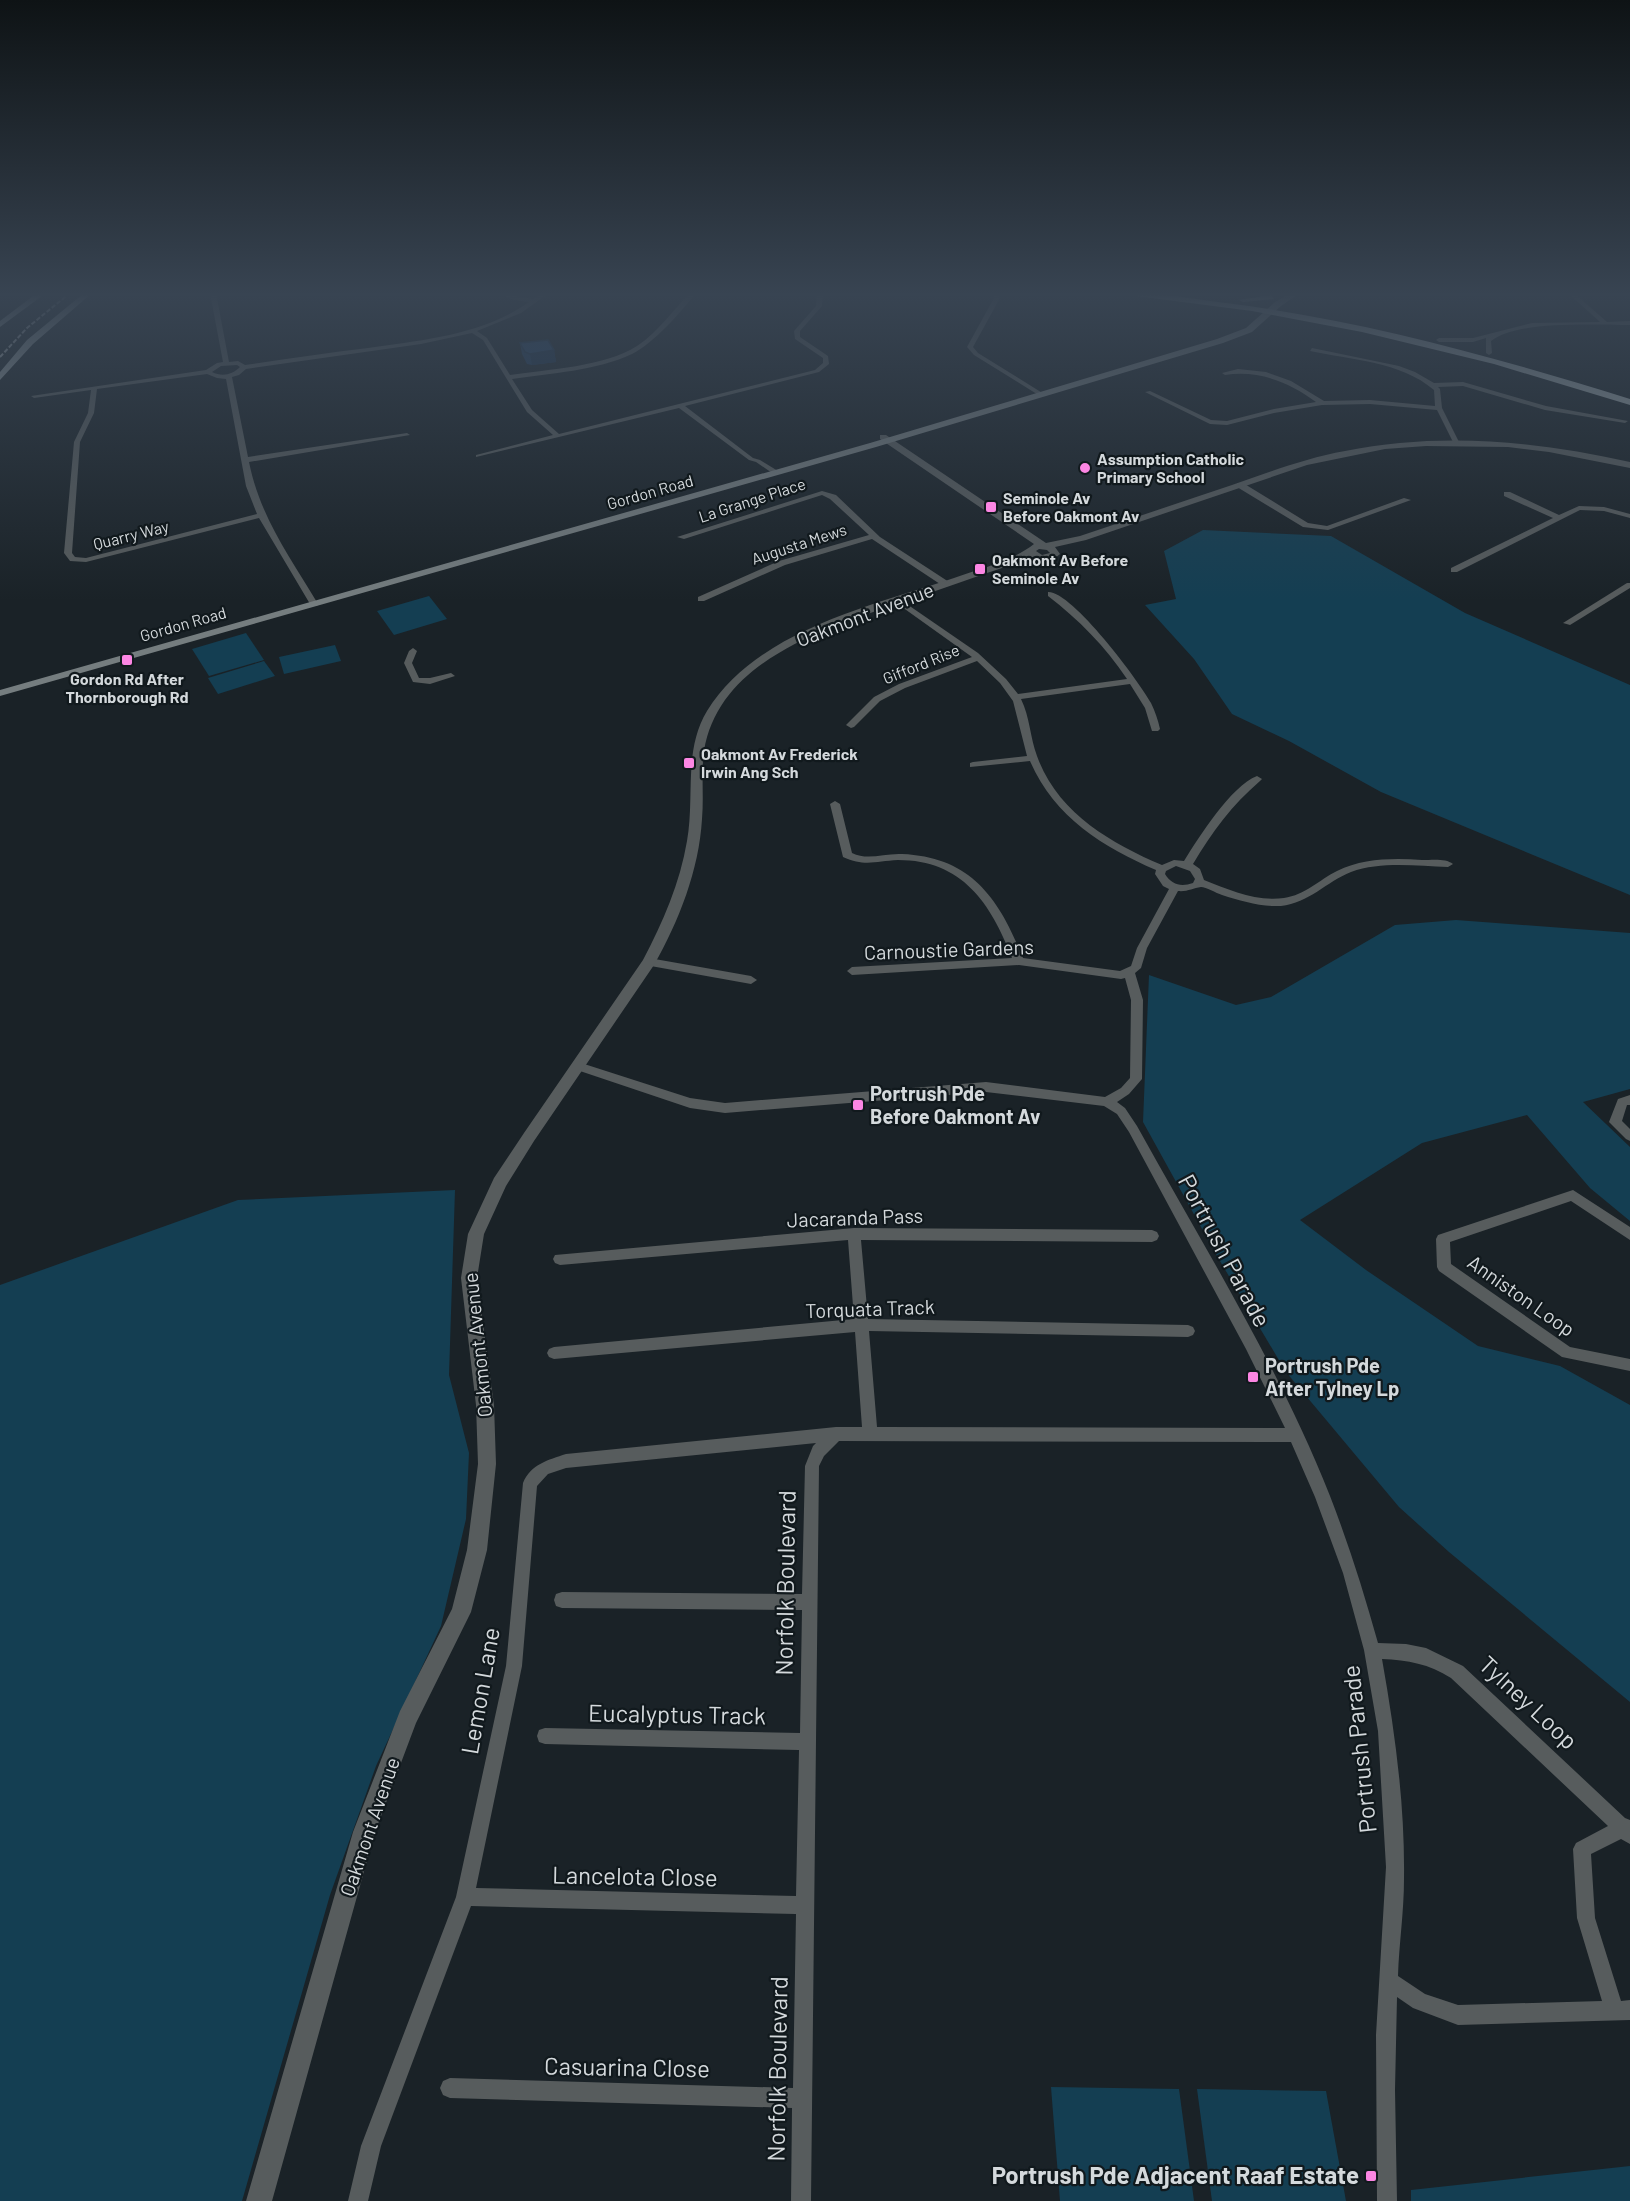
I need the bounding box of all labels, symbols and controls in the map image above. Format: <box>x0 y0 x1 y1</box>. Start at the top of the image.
place label: Assumption Catholic Primary School <box>1097 449 1245 486</box>
marker: Assumption Catholic Primary School <box>1078 461 1092 475</box>
street label: Gordon Road <box>605 470 695 513</box>
street label: La Grange Place <box>696 473 808 526</box>
place label: Seminole Av Before Oakmont Av <box>1003 488 1139 525</box>
marker: Seminole Av Before Oakmont Av <box>984 500 998 514</box>
street label: Quarry Way <box>91 516 171 553</box>
street label: Augusta Mews <box>749 519 849 568</box>
place label: Oakmont Av Before Seminole Av <box>992 550 1129 587</box>
marker: Oakmont Av Before Seminole Av <box>973 562 987 576</box>
street label: Oakmont Avenue <box>792 577 937 651</box>
street label: Gordon Road <box>138 602 228 645</box>
street label: Gifford Rise <box>880 640 962 688</box>
marker: Gordon Rd After Thornborough Rd <box>120 653 134 667</box>
place label: Gordon Rd After Thornborough Rd <box>66 669 188 706</box>
place label: Oakmont Av Frederick Irwin Ang Sch <box>701 744 858 781</box>
marker: Oakmont Av Frederick Irwin Ang Sch <box>682 756 696 770</box>
street label: Carnoustie Gardens <box>864 934 1034 964</box>
place label: Portrush Pde Before Oakmont Av <box>870 1081 1040 1128</box>
marker: Portrush Pde Before Oakmont Av <box>851 1098 865 1112</box>
street label: Portrush Parade <box>1173 1169 1278 1332</box>
street label: Jacaranda Pass <box>786 1203 924 1231</box>
street label: Anniston Loop <box>1463 1249 1580 1341</box>
street label: Oakmont Avenue <box>457 1272 497 1419</box>
street label: Torquata Track <box>805 1294 935 1322</box>
place label: Portrush Pde After Tylney Lp <box>1265 1353 1399 1400</box>
marker: Portrush Pde After Tylney Lp <box>1246 1370 1260 1384</box>
street label: Norfolk Boulevard <box>768 1490 801 1676</box>
street label: Lemon Lane <box>454 1625 505 1756</box>
street label: Tylney Loop <box>1474 1649 1584 1755</box>
street label: Portrush Parade <box>1335 1664 1382 1835</box>
street label: Eucalyptus Track <box>588 1697 766 1730</box>
street label: Oakmont Avenue <box>334 1754 404 1899</box>
street label: Lancelota Close <box>552 1860 718 1891</box>
street label: Norfolk Boulevard <box>760 1976 793 2162</box>
street label: Casuarina Close <box>544 2051 710 2082</box>
place label: Portrush Pde Adjacent Raaf Estate <box>992 2160 1359 2189</box>
marker: Portrush Pde Adjacent Raaf Estate <box>1364 2169 1378 2183</box>

